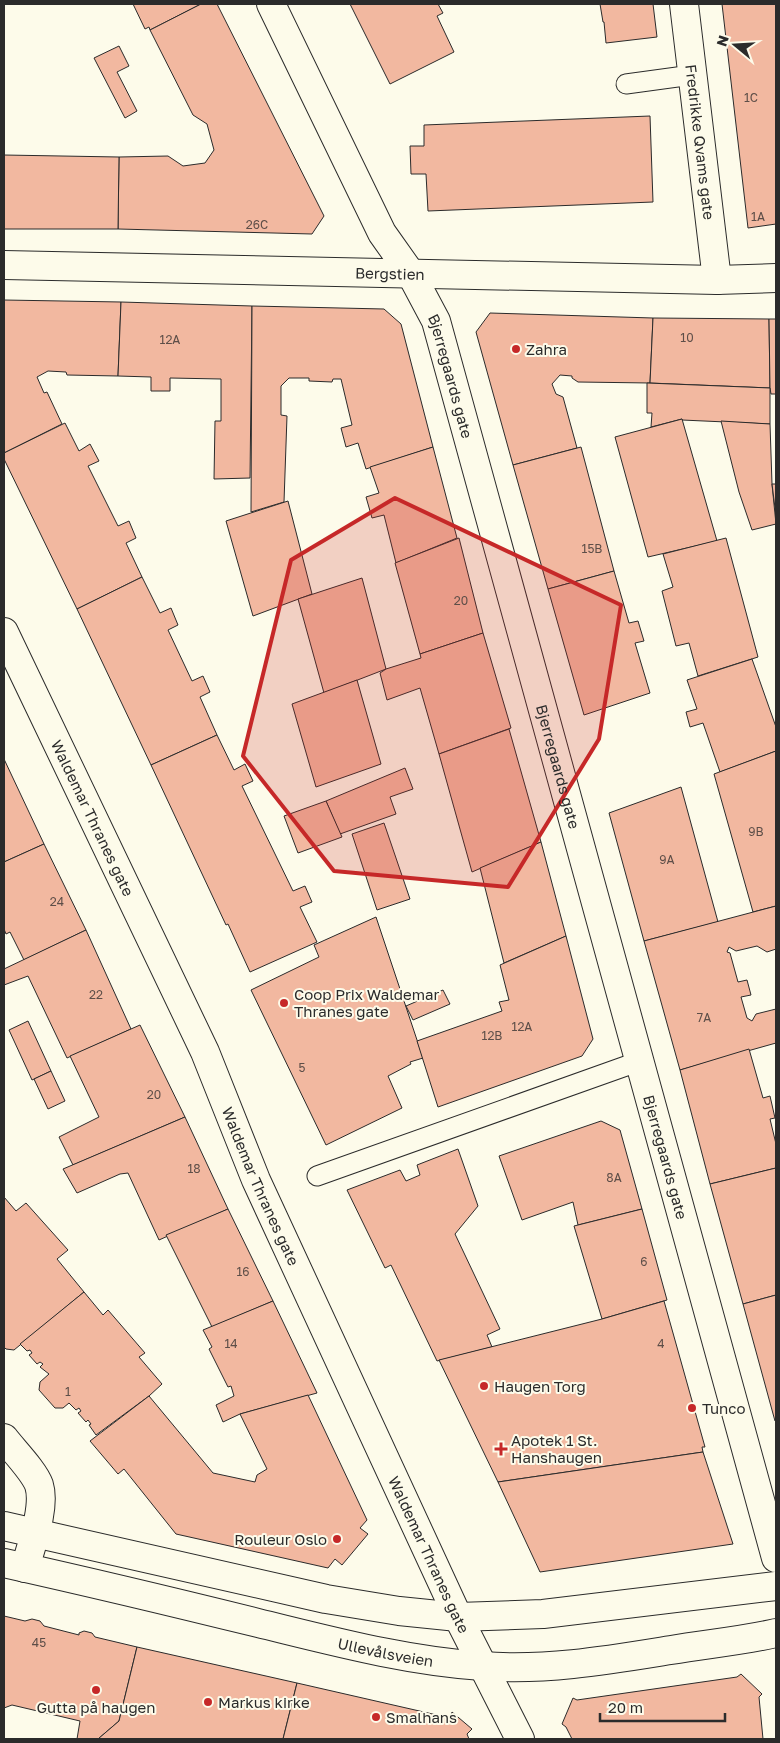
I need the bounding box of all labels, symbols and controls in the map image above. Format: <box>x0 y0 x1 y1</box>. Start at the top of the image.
north arrow <box>710 20 760 70</box>
text: N <box>712 33 732 49</box>
street label: Fredrikke Qvams gate <box>682 63 719 221</box>
house number: 1C <box>744 90 758 105</box>
house number: 1A <box>751 209 765 224</box>
house number: 26C <box>246 217 268 232</box>
street label: Bergstien <box>355 263 425 283</box>
street label: Bjerregaards gate <box>425 311 477 441</box>
house number: 10 <box>680 330 694 345</box>
house number: 12A <box>160 332 180 347</box>
place label: Zahra <box>526 340 567 358</box>
marker: Zahra <box>510 343 522 355</box>
house number: 15B <box>582 541 602 556</box>
house number: 20 <box>454 593 468 608</box>
street label: Bjerregaards gate <box>533 702 584 831</box>
street label: Waldemar Thranes gate <box>48 737 138 899</box>
house number: 9B <box>748 824 764 839</box>
house number: 9A <box>659 852 675 867</box>
house number: 24 <box>50 894 64 909</box>
place label: Coop Prix Waldemar Thranes gate <box>294 985 439 1020</box>
house number: 22 <box>89 987 103 1002</box>
marker: Coop Prix Waldemar Thranes gate <box>278 997 290 1009</box>
house number: 7A <box>697 1010 711 1025</box>
house number: 12A <box>512 1019 532 1034</box>
house number: 12B <box>482 1028 502 1043</box>
house number: 5 <box>299 1060 306 1075</box>
house number: 20 <box>147 1087 161 1102</box>
street label: Bjerregaards gate <box>640 1093 692 1222</box>
street label: Waldemar Thranes gate <box>219 1104 303 1269</box>
house number: 18 <box>187 1161 201 1176</box>
house number: 8A <box>606 1170 622 1185</box>
house number: 6 <box>640 1254 648 1269</box>
house number: 16 <box>236 1264 250 1279</box>
house number: 14 <box>224 1336 238 1351</box>
house number: 4 <box>657 1336 665 1351</box>
place label: Haugen Torg <box>494 1377 586 1395</box>
marker: Haugen Torg <box>478 1380 490 1392</box>
house number: 1 <box>65 1384 71 1399</box>
place label: Tunco <box>702 1399 745 1417</box>
marker: Tunco <box>686 1402 698 1414</box>
place label: Apotek 1 St. Hanshaugen <box>511 1431 602 1466</box>
marker: Apotek 1 St. Hanshaugen <box>495 1443 507 1455</box>
street label: Waldemar Thranes gate <box>385 1473 474 1636</box>
place label: Rouleur Oslo <box>234 1530 327 1548</box>
marker: Rouleur Oslo <box>331 1533 343 1545</box>
street label: Ullevålsveien <box>336 1634 435 1670</box>
house number: 45 <box>32 1635 46 1650</box>
marker: Gutta på haugen <box>90 1684 102 1696</box>
scale bar <box>600 1690 725 1722</box>
place label: Markus kirke <box>218 1693 310 1711</box>
marker: Markus kirke <box>202 1696 214 1708</box>
place label: Gutta på haugen <box>36 1698 156 1716</box>
text: 20 m <box>608 1698 643 1716</box>
place label: Smalhans <box>386 1708 457 1726</box>
marker: Smalhans <box>370 1711 382 1723</box>

